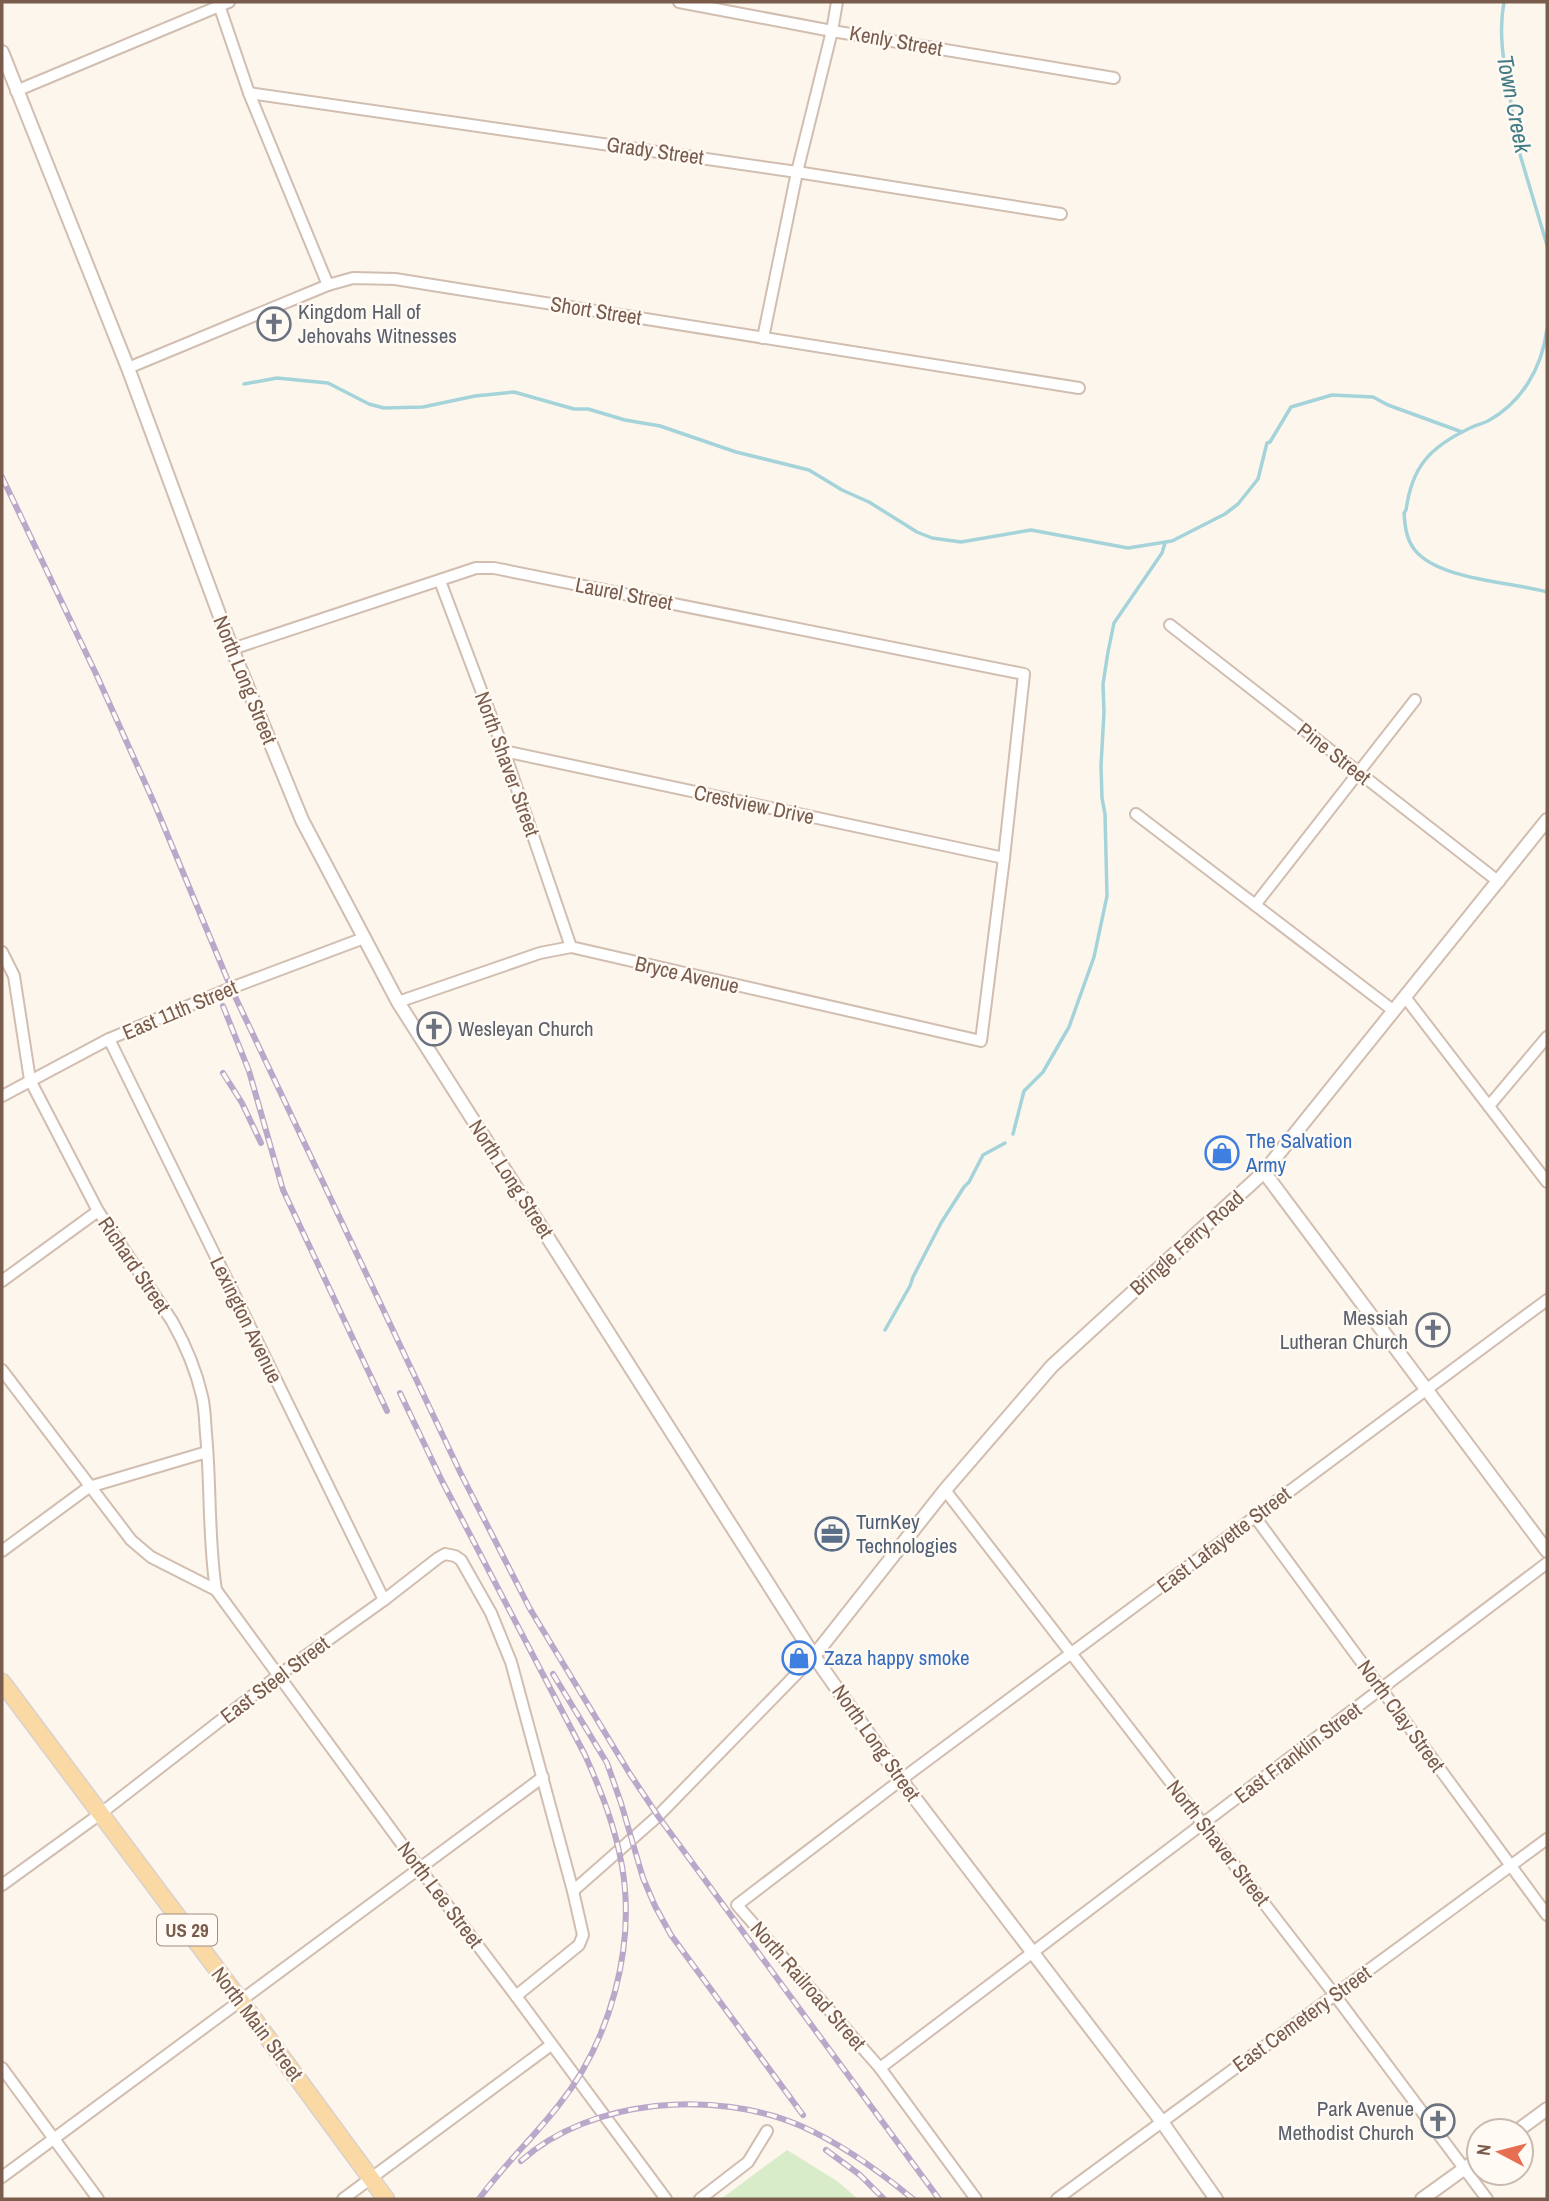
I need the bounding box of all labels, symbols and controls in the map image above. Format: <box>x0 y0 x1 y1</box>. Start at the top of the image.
street label: Kenly Street <box>847 18 945 63</box>
water label: Town Creek <box>1490 52 1539 157</box>
street label: Grady Street <box>605 129 706 172</box>
street label: Short Street <box>548 289 644 332</box>
place label: Kingdom Hall of Jehovahs Witnesses <box>298 297 457 350</box>
church icon: Kingdom Hall of Jehovahs Witnesses <box>255 305 293 343</box>
street label: Laurel Street <box>573 570 675 617</box>
street label: North Long Street <box>207 611 284 748</box>
street label: North Shaver Street <box>468 687 547 840</box>
street label: Pine Street <box>1291 716 1377 792</box>
street label: Crestview Drive <box>691 778 817 831</box>
street label: Bryce Avenue <box>632 948 742 1001</box>
street label: East 11th Street <box>118 972 242 1047</box>
church icon: Wesleyan Church <box>415 1010 453 1048</box>
place label: Wesleyan Church <box>458 1014 594 1043</box>
street label: North Long Street <box>462 1114 561 1244</box>
place label: The Salvation Army <box>1245 1126 1352 1179</box>
shop icon: The Salvation Army <box>1203 1134 1241 1172</box>
street label: Bringle Ferry Road <box>1123 1183 1250 1302</box>
street label: Richard Street <box>91 1211 178 1319</box>
street label: Lexington Avenue <box>203 1252 290 1388</box>
place label: Messiah Lutheran Church <box>1280 1303 1408 1356</box>
church icon: Messiah Lutheran Church <box>1414 1311 1452 1349</box>
street label: East Lafayette Street <box>1151 1479 1297 1600</box>
place label: TurnKey Technologies <box>856 1507 957 1560</box>
office icon: TurnKey Technologies <box>813 1515 851 1553</box>
street label: East Steel Street <box>214 1629 335 1730</box>
shop icon: Zaza happy smoke <box>780 1639 818 1677</box>
place label: Zaza happy smoke <box>824 1643 970 1672</box>
street label: North Clay Street <box>1351 1654 1452 1778</box>
street label: North Long Street <box>826 1679 927 1807</box>
street label: East Franklin Street <box>1228 1695 1367 1810</box>
street label: North Shaver Street <box>1160 1774 1277 1912</box>
street label: North Lee Street <box>391 1836 490 1954</box>
road number: US 29 <box>157 1914 217 1946</box>
street label: North Railroad Street <box>744 1915 873 2057</box>
street label: East Cemetery Street <box>1227 1958 1377 2079</box>
street label: North Main Street <box>205 1961 310 2087</box>
place label: Park Avenue Methodist Church <box>1278 2094 1414 2147</box>
church icon: Park Avenue Methodist Church <box>1419 2102 1457 2140</box>
north arrow <box>1465 2117 1535 2187</box>
text: N <box>1470 2143 1497 2157</box>

